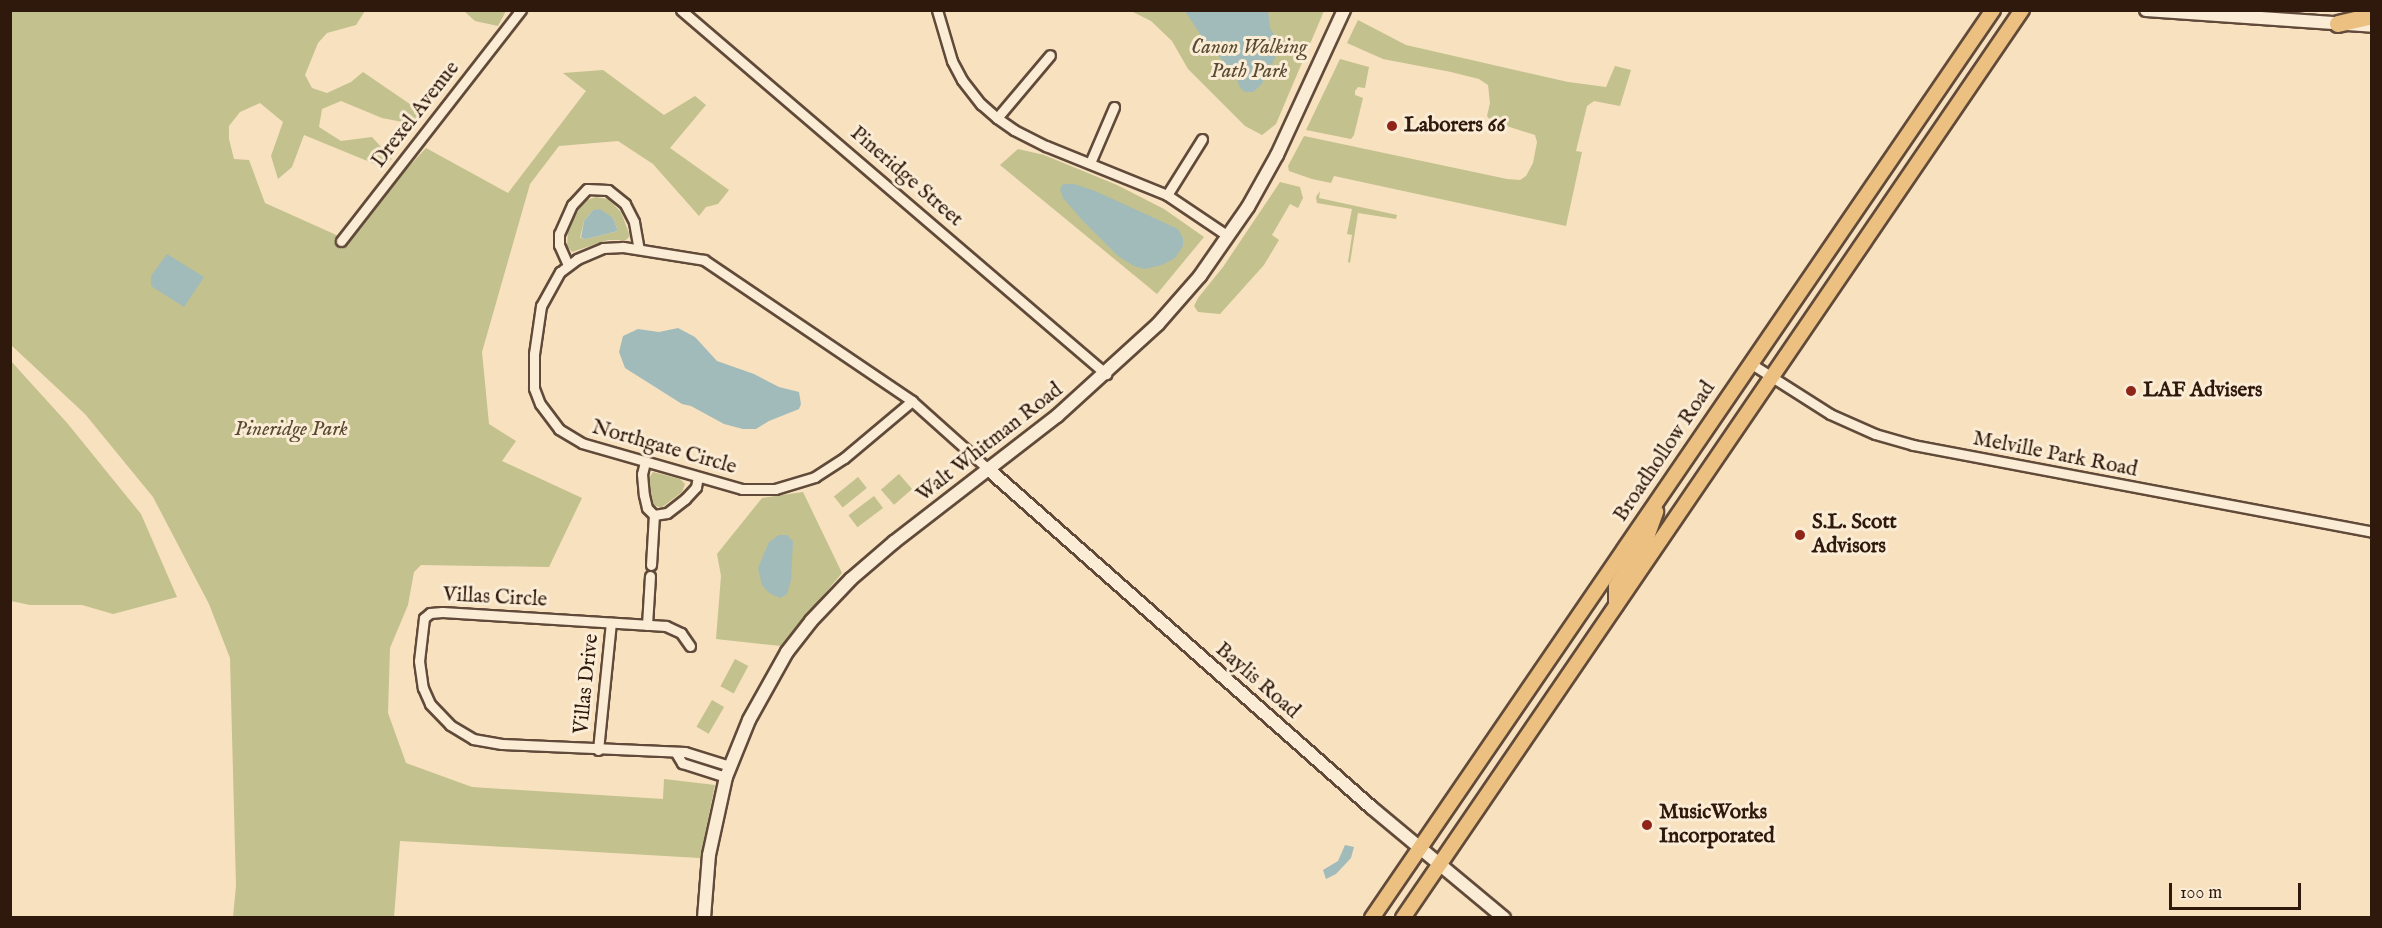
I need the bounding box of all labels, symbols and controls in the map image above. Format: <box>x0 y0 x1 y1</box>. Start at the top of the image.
park label: Canon Walking Path Park <box>1191 35 1307 85</box>
street label: Drexel Avenue <box>367 57 465 173</box>
place label: Laborers 66 <box>1404 113 1505 139</box>
marker: Laborers 66 <box>1385 119 1399 133</box>
street label: Pineridge Street <box>845 121 967 233</box>
street label: Broadhollow Road <box>1609 377 1721 527</box>
street label: Walt Whitman Road <box>912 378 1068 508</box>
place label: LAF Advisers <box>2143 378 2262 404</box>
marker: LAF Advisers <box>2124 384 2138 398</box>
street label: Northgate Circle <box>589 415 739 481</box>
park label: Pineridge Park <box>234 417 348 443</box>
street label: Melville Park Road <box>1971 427 2139 483</box>
place label: S.L. Scott Advisors <box>1812 510 1897 560</box>
marker: S.L. Scott Advisors <box>1793 528 1807 542</box>
street label: Villas Circle <box>442 583 548 613</box>
street label: Villas Drive <box>569 633 605 735</box>
street label: Baylis Road <box>1210 637 1304 725</box>
place label: MusicWorks Incorporated <box>1659 800 1775 850</box>
marker: MusicWorks Incorporated <box>1640 818 1654 832</box>
scale bar <box>2172 871 2304 909</box>
text: 100 m <box>2180 882 2222 905</box>

